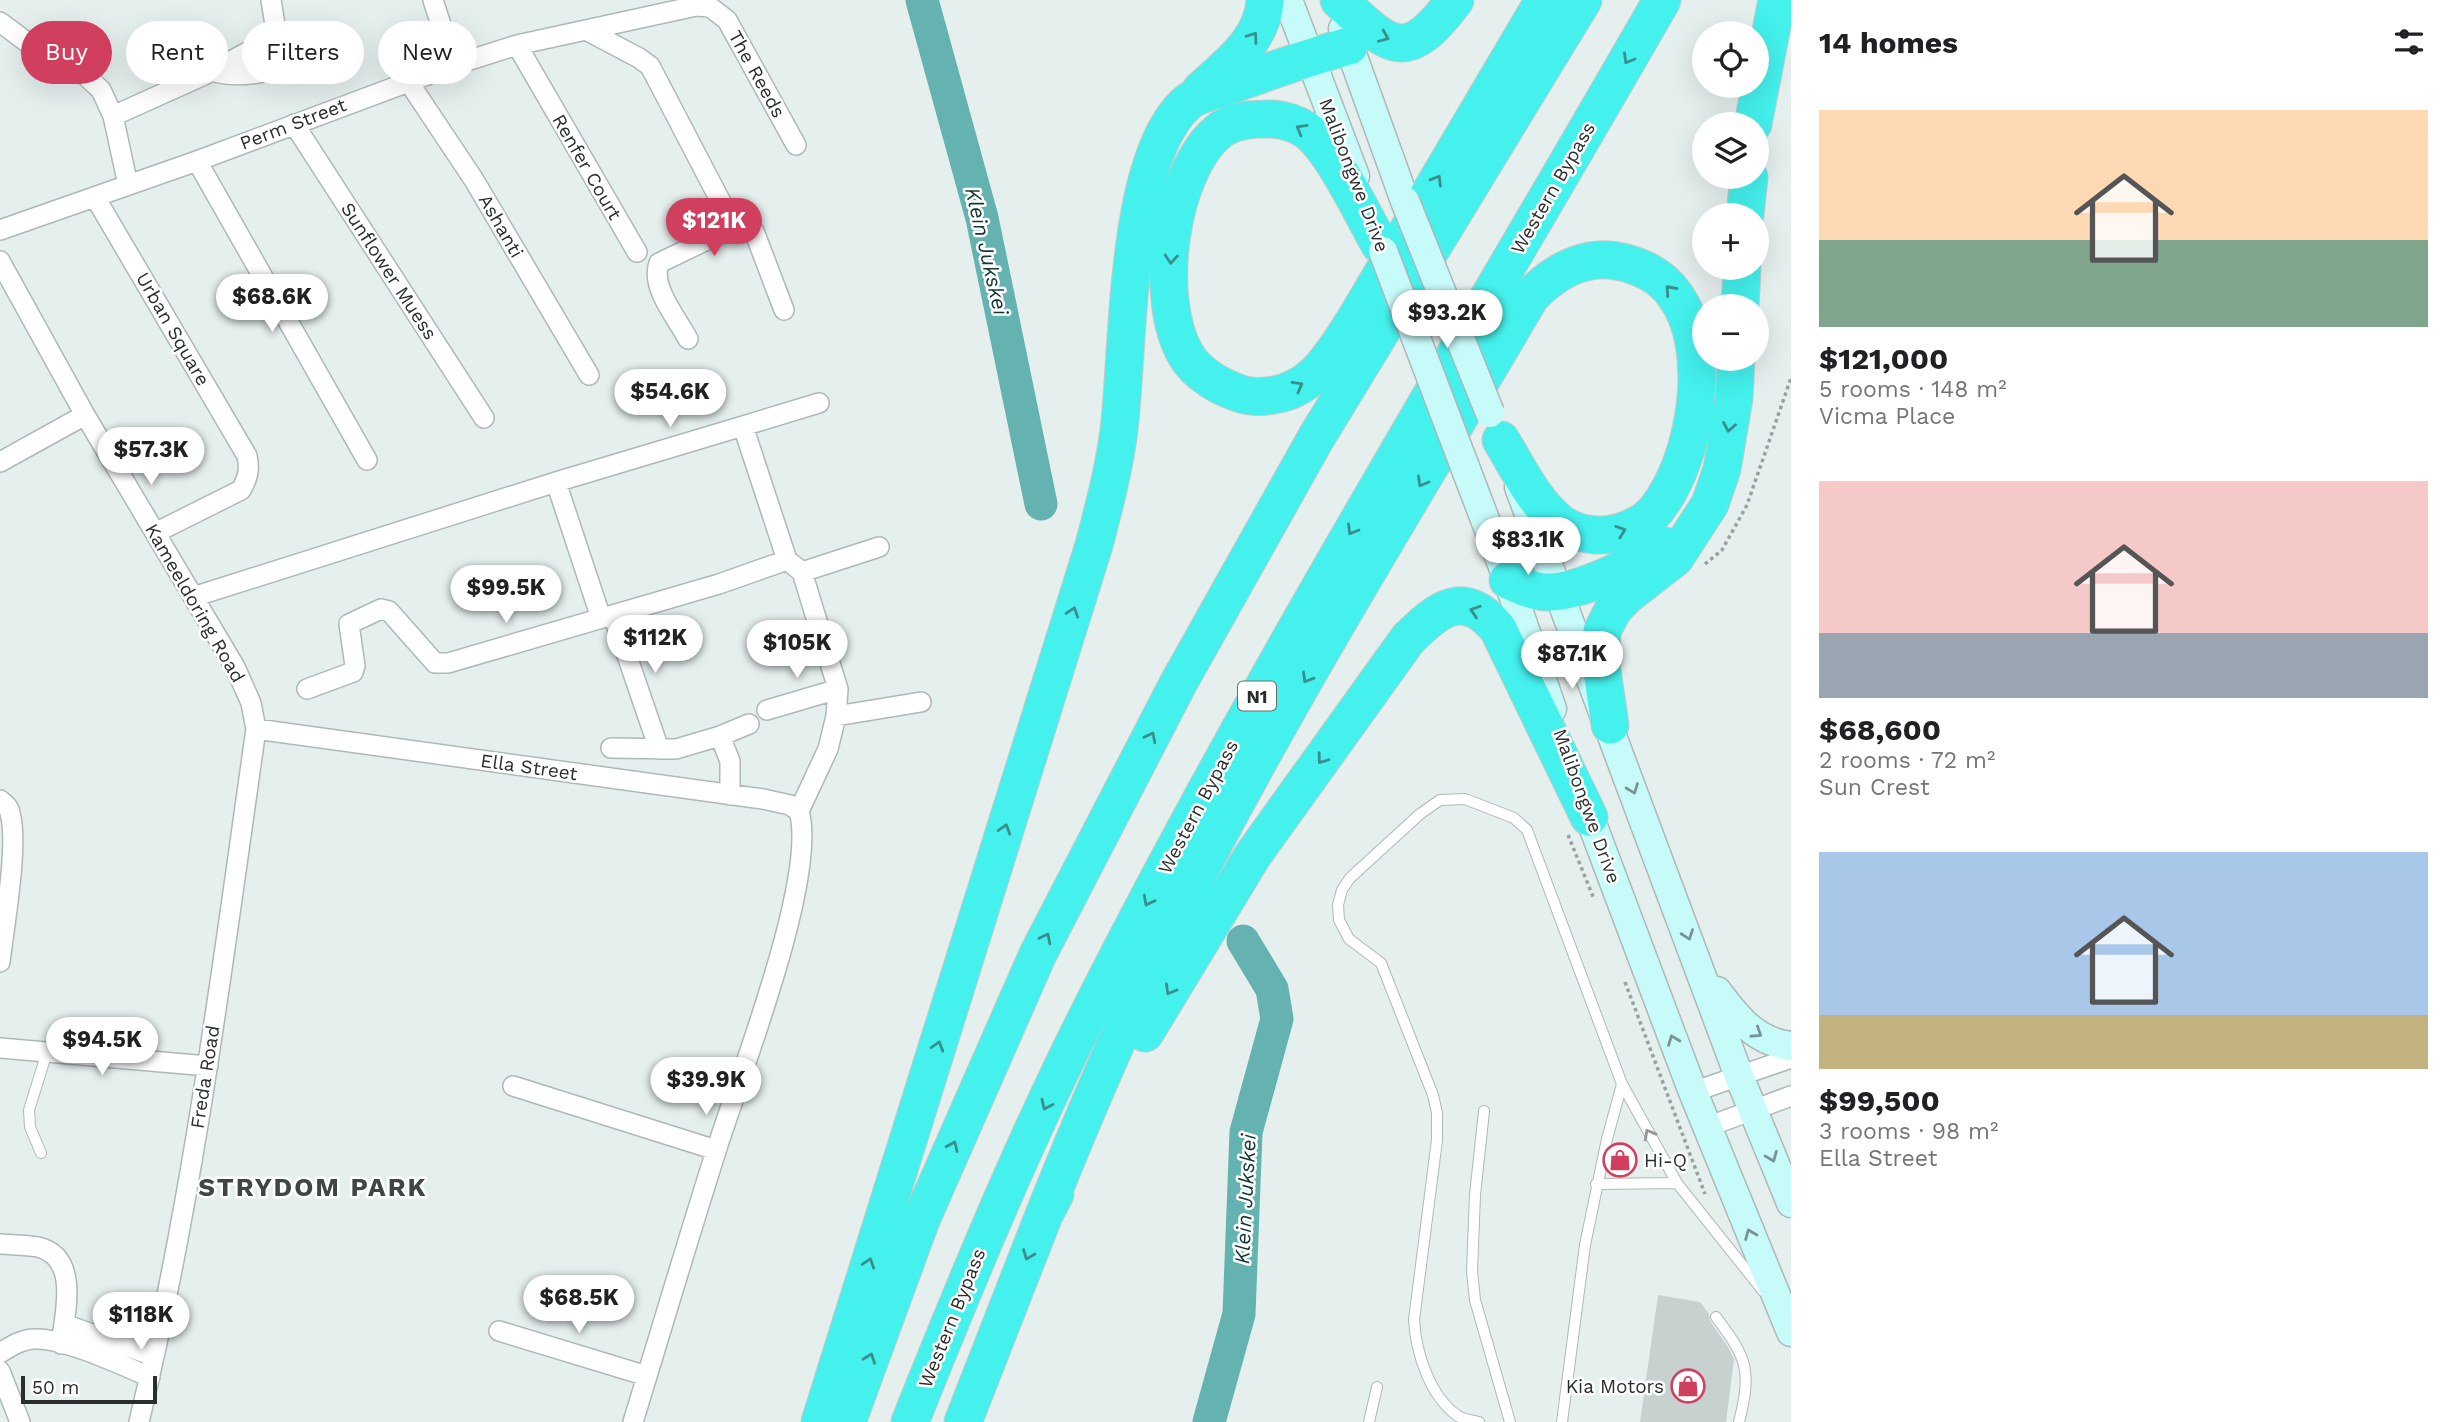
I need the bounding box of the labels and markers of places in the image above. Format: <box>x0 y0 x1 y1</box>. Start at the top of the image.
pin: $121K <box>665 198 763 258</box>
pin: $68.6K <box>215 274 329 334</box>
pin: $93.2K <box>1390 290 1504 350</box>
pin: $54.6K <box>613 370 727 429</box>
pin: $57.3K <box>94 428 208 487</box>
pin: $83.1K <box>1471 518 1585 577</box>
pin: $99.5K <box>449 566 563 625</box>
pin: $112K <box>606 616 704 675</box>
pin: $105K <box>748 620 846 680</box>
pin: $87.1K <box>1515 632 1629 691</box>
pin: $94.5K <box>45 1018 159 1077</box>
pin: $39.9K <box>649 1058 763 1117</box>
shop icon: Hi-Q <box>1601 1141 1639 1179</box>
place label: Hi-Q <box>1644 1149 1687 1172</box>
pin: $68.5K <box>522 1276 636 1335</box>
pin: $118K <box>92 1292 190 1352</box>
shop icon: Kia Motors <box>1669 1367 1707 1405</box>
place label: Kia Motors <box>1566 1375 1664 1398</box>

